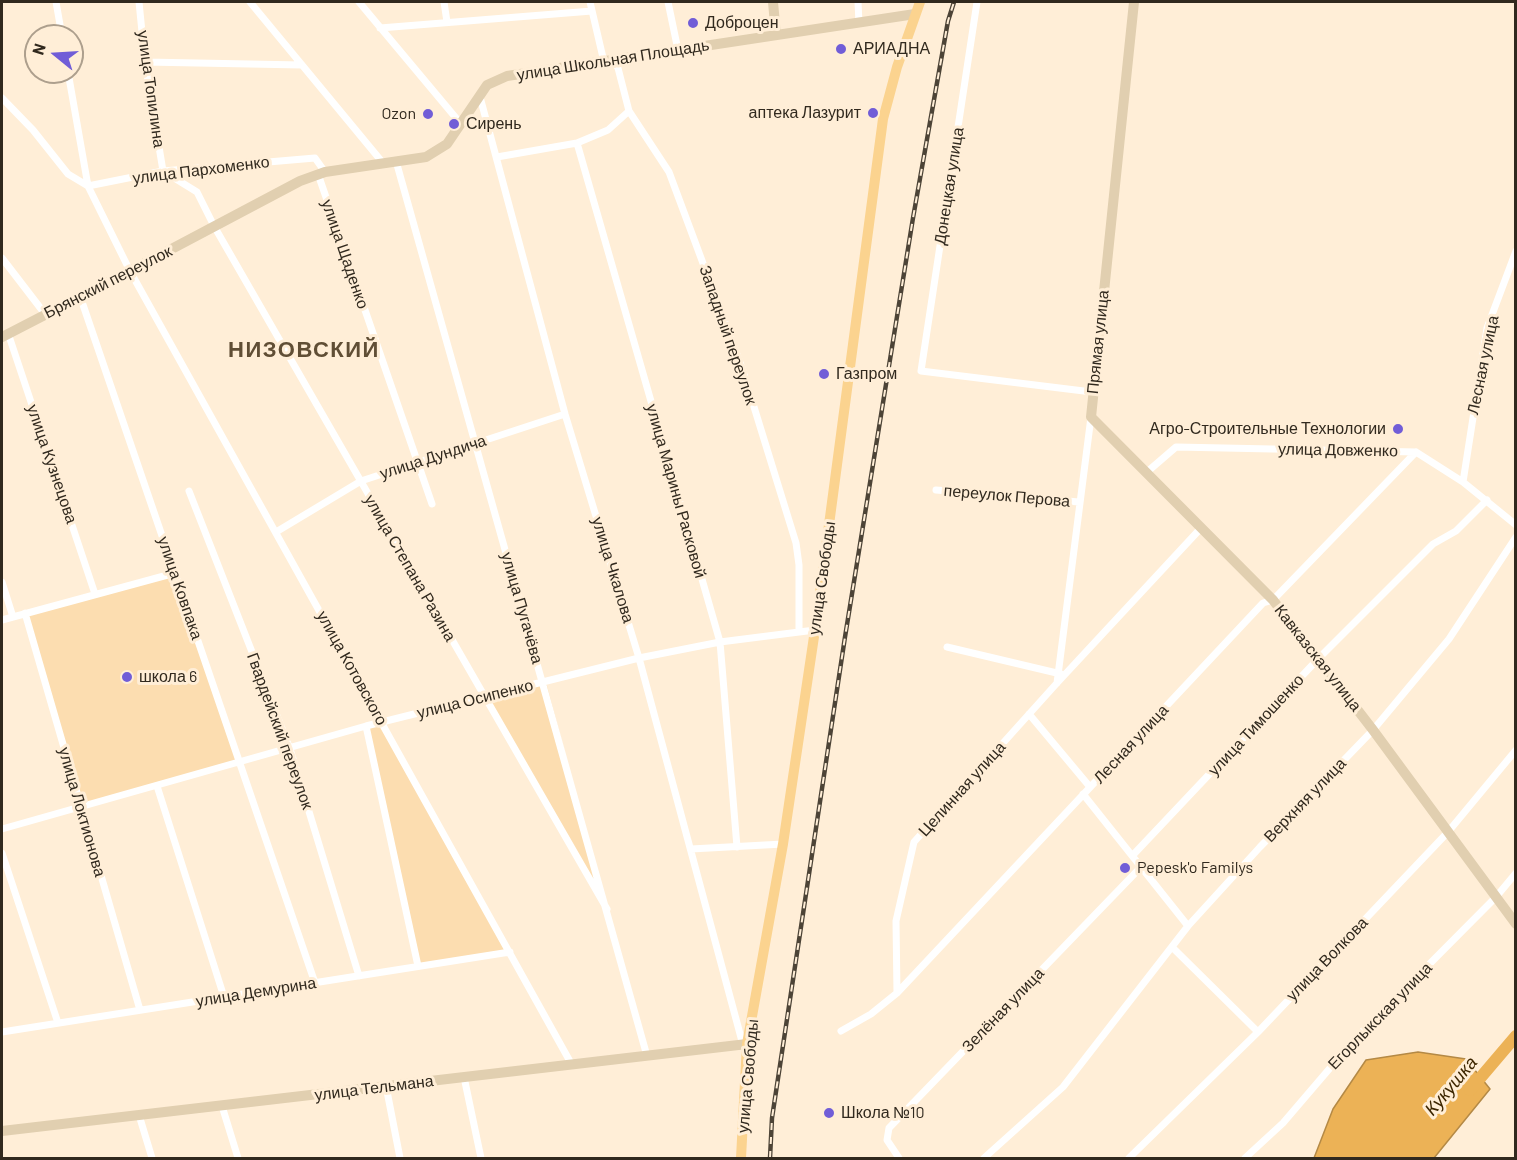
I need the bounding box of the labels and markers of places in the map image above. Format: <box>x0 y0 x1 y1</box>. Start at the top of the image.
place label: Доброцен <box>705 13 779 33</box>
marker: Доброцен <box>686 16 700 30</box>
place label: АРИАДНА <box>853 39 930 59</box>
marker: АРИАДНА <box>834 42 848 56</box>
place label: аптека Лазурит <box>749 103 861 123</box>
place label: Ozon <box>382 104 416 124</box>
marker: аптека Лазурит <box>866 106 880 120</box>
marker: Ozon <box>421 107 435 121</box>
place label: Сирень <box>466 114 521 134</box>
marker: Сирень <box>447 117 461 131</box>
place label: Газпром <box>836 364 897 384</box>
marker: Газпром <box>817 367 831 381</box>
place label: Агро-Строительные Технологии <box>1149 419 1386 439</box>
marker: Агро-Строительные Технологии <box>1391 422 1405 436</box>
place label: школа 6 <box>139 667 197 687</box>
marker: школа 6 <box>120 670 134 684</box>
place label: Pepesk'o Familys <box>1137 858 1253 878</box>
marker: Pepesk'o Familys <box>1118 861 1132 875</box>
place label: Школа №10 <box>841 1103 925 1123</box>
marker: Школа №10 <box>822 1106 836 1120</box>

